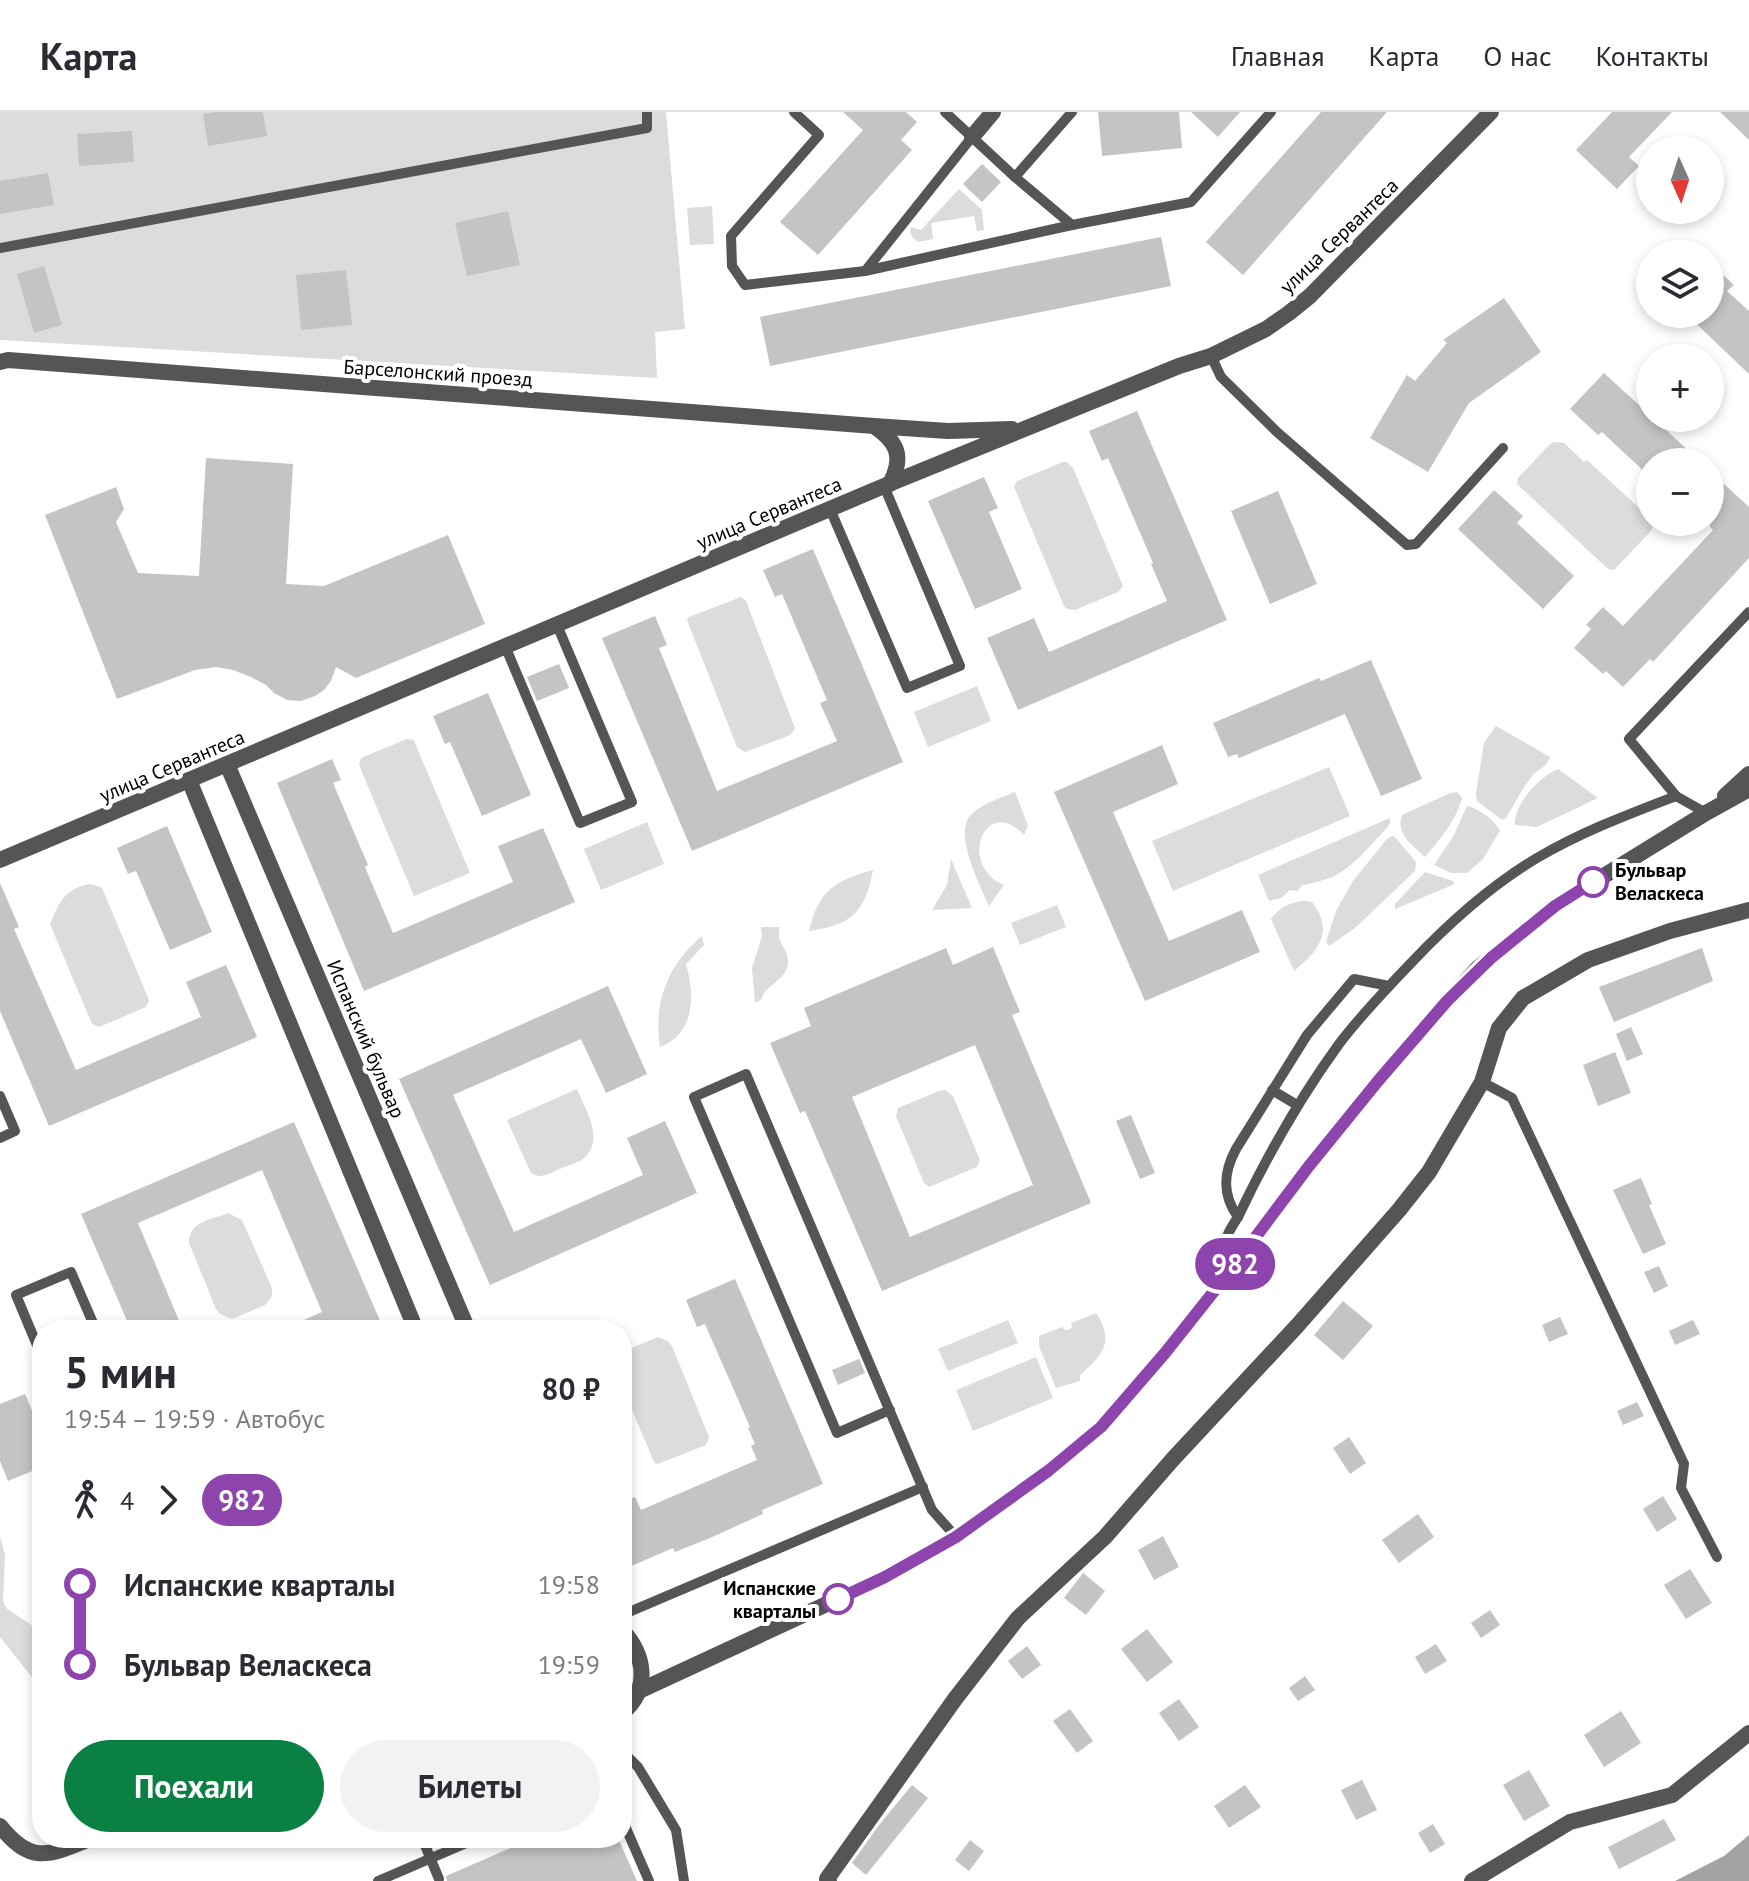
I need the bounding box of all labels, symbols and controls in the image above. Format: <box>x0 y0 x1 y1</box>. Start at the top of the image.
text: Карта <box>40 31 137 80</box>
text: Главная <box>1231 37 1325 74</box>
text: Карта <box>1369 37 1439 74</box>
text: О нас <box>1483 37 1552 74</box>
text: Контакты <box>1596 37 1709 74</box>
north arrow <box>1636 136 1724 224</box>
map controls <box>1636 136 1724 536</box>
street label: улица Сервантеса <box>1274 173 1404 299</box>
button: layers <box>1636 240 1724 328</box>
button: + <box>1636 344 1724 432</box>
street label: Барселонский проезд <box>343 353 534 393</box>
button: − <box>1636 448 1724 536</box>
street label: улица Сервантеса <box>693 471 845 555</box>
street label: улица Сервантеса <box>96 724 248 808</box>
place label: Бульвар Веласкеса <box>1615 857 1704 906</box>
marker: Бульвар Веласкеса <box>1578 867 1608 897</box>
street label: Испанский бульвар <box>321 956 411 1122</box>
line badge: 982 <box>1189 1238 1281 1290</box>
text: 982 <box>1211 1245 1259 1282</box>
text: 5 мин <box>64 1343 177 1400</box>
text: 80 ₽ <box>541 1369 600 1408</box>
text: 19:54 – 19:59 · Автобус <box>64 1402 325 1435</box>
icon: walk <box>64 1478 108 1522</box>
icon: forward <box>146 1478 190 1522</box>
text: 982 <box>218 1481 266 1518</box>
text: 4 <box>120 1484 134 1517</box>
text: Испанские кварталы <box>124 1565 395 1604</box>
text: 19:58 <box>538 1568 600 1601</box>
place label: Испанские кварталы <box>723 1575 816 1624</box>
marker: Испанские кварталы <box>823 1584 853 1614</box>
text: Бульвар Веласкеса <box>124 1645 372 1684</box>
text: 19:59 <box>538 1648 600 1681</box>
button: Поехали <box>64 1740 324 1832</box>
button: Билеты <box>340 1740 600 1832</box>

